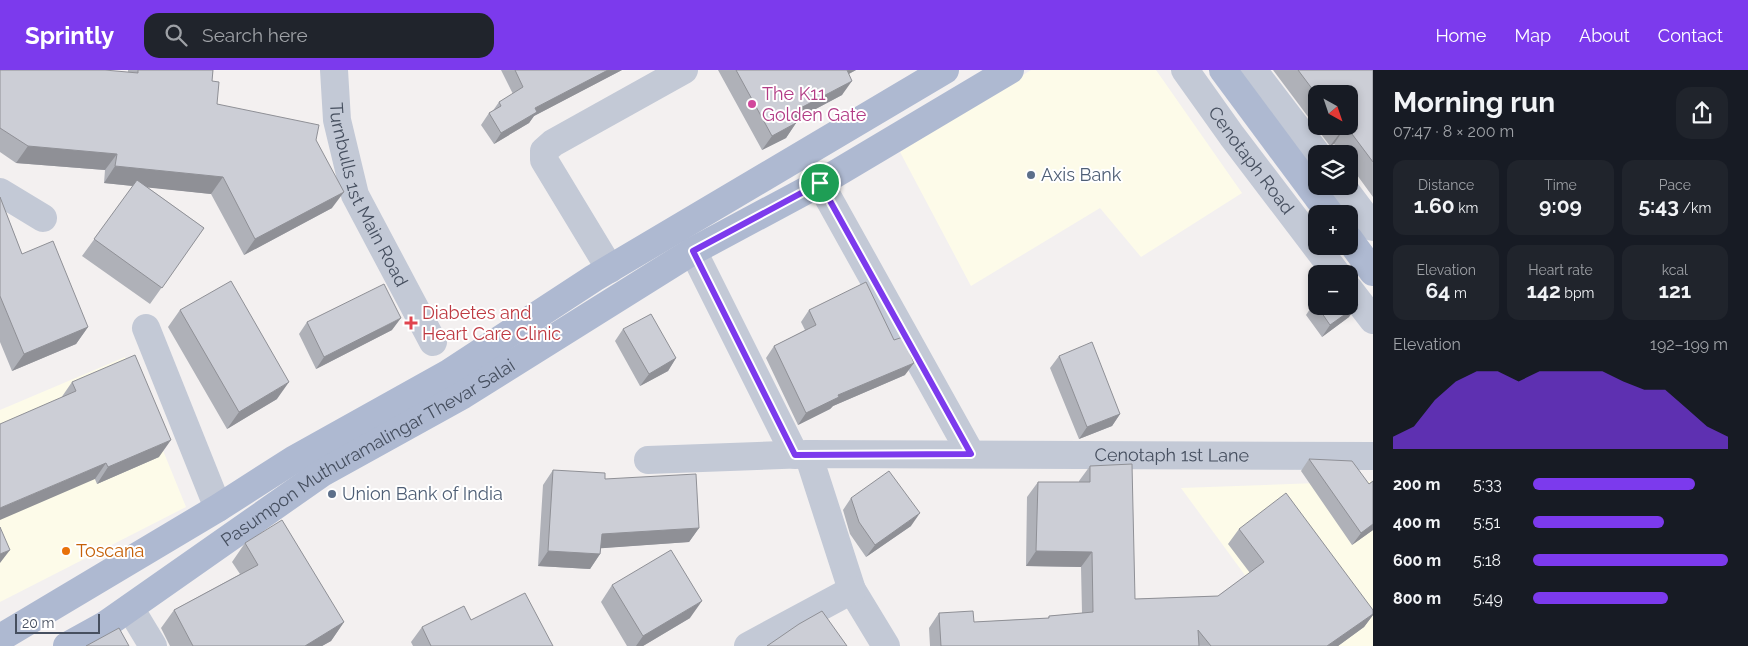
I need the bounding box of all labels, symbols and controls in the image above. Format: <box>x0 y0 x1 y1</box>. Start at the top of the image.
search box <box>144 13 494 58</box>
text: Sprintly <box>25 21 114 50</box>
icon: search <box>162 21 190 49</box>
text: Search here <box>202 24 308 46</box>
text: Home <box>1435 25 1486 46</box>
text: Map <box>1514 25 1551 46</box>
text: About <box>1579 25 1630 46</box>
text: Contact <box>1658 25 1723 46</box>
place label: The K11 Golden Gate <box>762 83 867 125</box>
north arrow <box>1308 85 1358 135</box>
map controls <box>1308 85 1358 315</box>
text: Morning run <box>1393 86 1555 119</box>
button: share <box>1676 87 1728 139</box>
marker: The K11 Golden Gate <box>746 98 758 110</box>
street label: Turnbulls 1st Main Road <box>326 102 413 290</box>
street label: Cenotaph Road <box>1204 102 1299 218</box>
text: 07:47 · 8 × 200 m <box>1393 122 1514 141</box>
button: layers <box>1308 145 1358 195</box>
pin <box>799 162 841 204</box>
place label: Axis Bank <box>1041 164 1122 185</box>
icon: arrive <box>806 169 834 197</box>
marker: Axis Bank <box>1025 169 1037 181</box>
text: Distance <box>1418 177 1474 193</box>
text: Time <box>1544 177 1577 193</box>
text: Pace <box>1659 177 1691 193</box>
text: 1.60 <box>1414 193 1455 218</box>
text: 9:09 <box>1539 193 1582 218</box>
text: 5:43 <box>1638 193 1679 218</box>
text: km <box>1455 200 1478 216</box>
text: /km <box>1679 200 1711 216</box>
button: + <box>1308 205 1358 255</box>
text: Elevation <box>1416 262 1476 278</box>
text: Heart rate <box>1528 262 1593 278</box>
text: kcal <box>1662 262 1688 278</box>
button: − <box>1308 265 1358 315</box>
text: 64 <box>1426 278 1450 303</box>
text: 142 <box>1527 278 1561 303</box>
text: 121 <box>1659 278 1691 303</box>
text: m <box>1450 285 1467 301</box>
text: bpm <box>1561 285 1594 301</box>
place label: Diabetes and Heart Care Clinic <box>422 302 561 344</box>
marker: Diabetes and Heart Care Clinic <box>404 316 418 330</box>
text: Elevation <box>1393 335 1461 354</box>
text: 192–199 m <box>1650 335 1728 354</box>
street label: Pasumpon Muthuramalingar Thevar Salai <box>217 354 518 551</box>
street label: Cenotaph 1st Lane <box>1095 444 1250 466</box>
text: 200 m <box>1393 475 1440 494</box>
text: 5:33 <box>1473 475 1502 494</box>
place label: Union Bank of India <box>342 483 503 504</box>
marker: Union Bank of India <box>326 488 338 500</box>
text: 400 m <box>1393 513 1441 532</box>
text: 5:51 <box>1473 513 1500 532</box>
place label: Toscana <box>76 540 144 561</box>
marker: Toscana <box>60 545 72 557</box>
text: 600 m <box>1393 551 1441 570</box>
text: 5:18 <box>1473 551 1501 570</box>
text: 800 m <box>1393 589 1441 608</box>
text: 5:49 <box>1473 589 1503 608</box>
scale bar <box>15 611 100 634</box>
text: 20 m <box>22 615 54 631</box>

